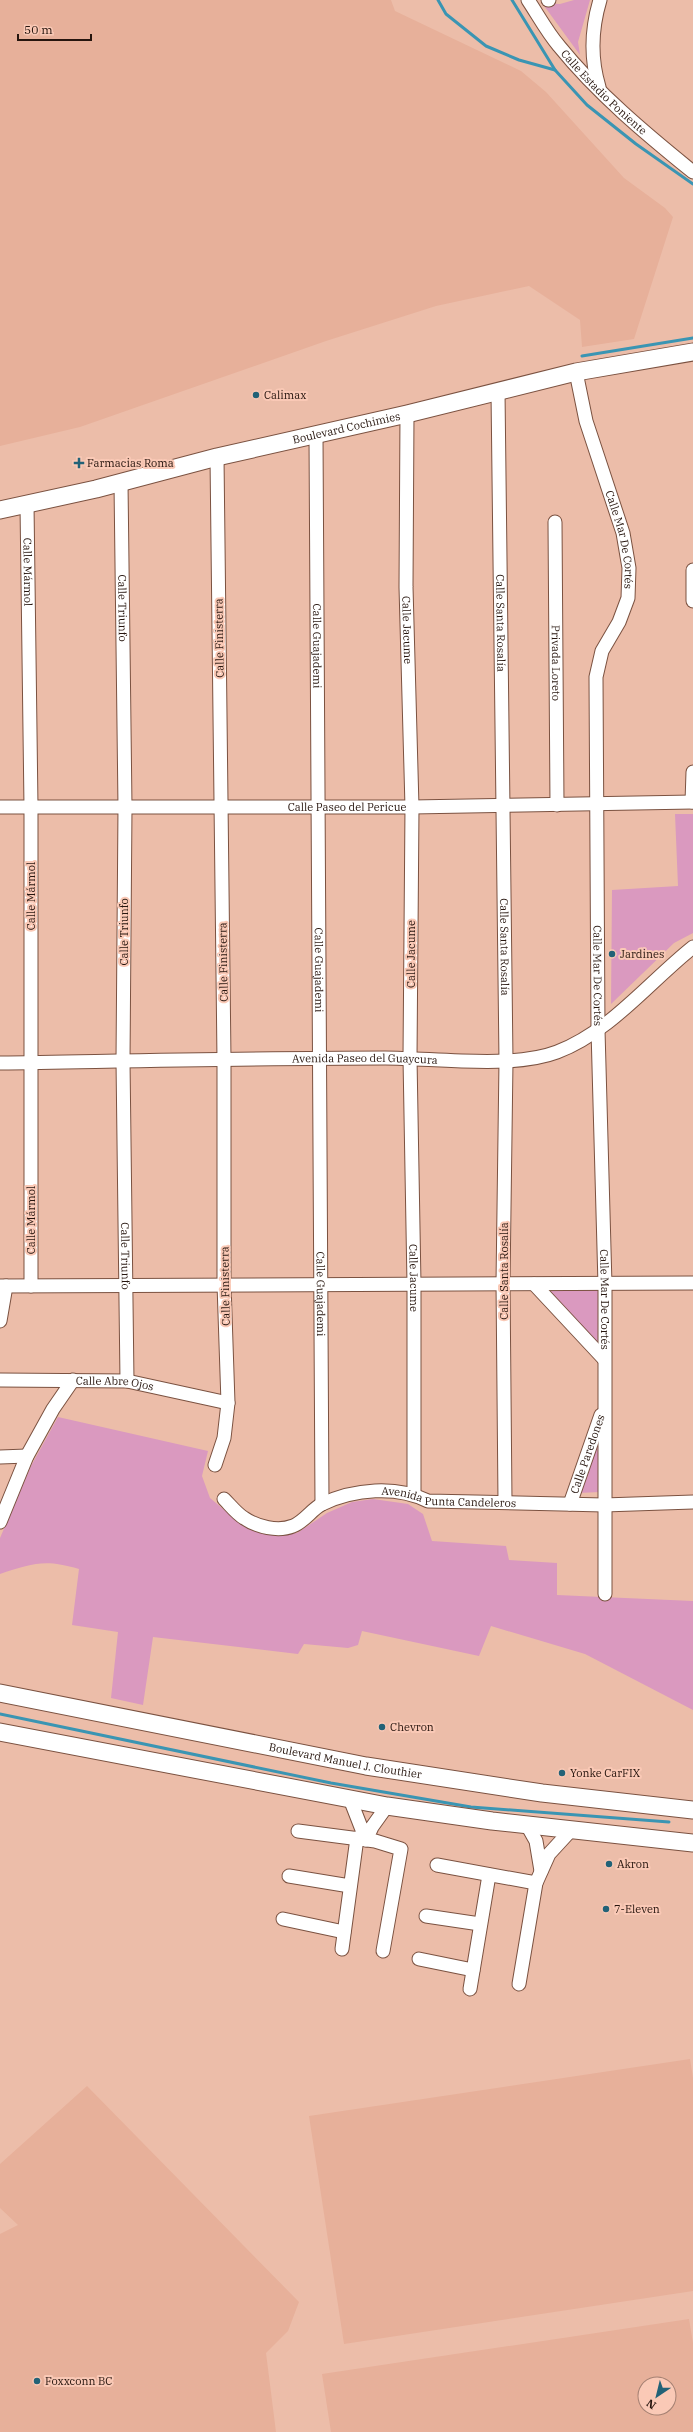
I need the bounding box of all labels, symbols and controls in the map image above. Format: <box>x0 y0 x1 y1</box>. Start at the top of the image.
scale bar <box>18 16 91 42</box>
text: 50 m <box>24 22 53 37</box>
street label: Calle Estadio Poniente <box>558 47 650 138</box>
place label: Calimax <box>264 388 306 402</box>
marker: Calimax <box>251 390 261 400</box>
street label: Boulevard Cochimies <box>291 409 402 447</box>
place label: Farmacias Roma <box>87 456 174 470</box>
marker: Farmacias Roma <box>74 458 84 468</box>
street label: Calle Mar De Cortés <box>602 489 636 589</box>
street label: Calle Mármol <box>20 538 35 606</box>
street label: Calle Triunfo <box>115 574 130 642</box>
street label: Calle Santa Rosalía <box>493 574 508 672</box>
street label: Calle Jacume <box>399 596 415 664</box>
street label: Calle Finisterra <box>211 598 227 678</box>
street label: Calle Guajademi <box>310 604 324 689</box>
street label: Privada Loreto <box>549 625 563 701</box>
street label: Calle Paseo del Pericue <box>288 800 406 814</box>
street label: Calle Mármol <box>24 862 38 930</box>
street label: Calle Triunfo <box>117 898 131 966</box>
street label: Calle Santa Rosalía <box>497 898 512 996</box>
street label: Calle Jacume <box>404 920 418 988</box>
street label: Calle Finisterra <box>215 922 231 1002</box>
street label: Calle Mar De Cortés <box>590 925 605 1026</box>
street label: Calle Guajademi <box>312 928 326 1013</box>
place label: Jardines <box>620 947 664 961</box>
marker: Jardines <box>607 949 617 959</box>
street label: Avenida Paseo del Guaycura <box>292 1051 438 1067</box>
street label: Calle Mármol <box>24 1186 38 1254</box>
street label: Calle Triunfo <box>118 1222 133 1290</box>
street label: Calle Santa Rosalía <box>497 1222 511 1320</box>
street label: Calle Jacume <box>406 1244 421 1312</box>
street label: Calle Finisterra <box>217 1246 233 1326</box>
street label: Calle Mar De Cortés <box>597 1249 612 1350</box>
street label: Calle Guajademi <box>314 1252 328 1337</box>
street label: Calle Abre Ojos <box>76 1374 155 1394</box>
street label: Calle Paredones <box>567 1412 608 1495</box>
street label: Avenida Punta Candeleros <box>381 1484 516 1510</box>
place label: Chevron <box>390 1720 434 1734</box>
marker: Chevron <box>377 1722 387 1732</box>
street label: Boulevard Manuel J. Clouthier <box>268 1740 423 1781</box>
place label: Yonke CarFIX <box>570 1766 641 1780</box>
marker: Yonke CarFIX <box>557 1768 567 1778</box>
place label: Akron <box>617 1857 649 1871</box>
marker: Akron <box>604 1859 614 1869</box>
place label: 7-Eleven <box>614 1902 660 1916</box>
marker: 7-Eleven <box>601 1904 611 1914</box>
place label: Foxxconn BC <box>45 2374 113 2388</box>
marker: Foxxconn BC <box>32 2376 42 2386</box>
north arrow <box>637 2376 677 2416</box>
text: N <box>643 2396 659 2412</box>

